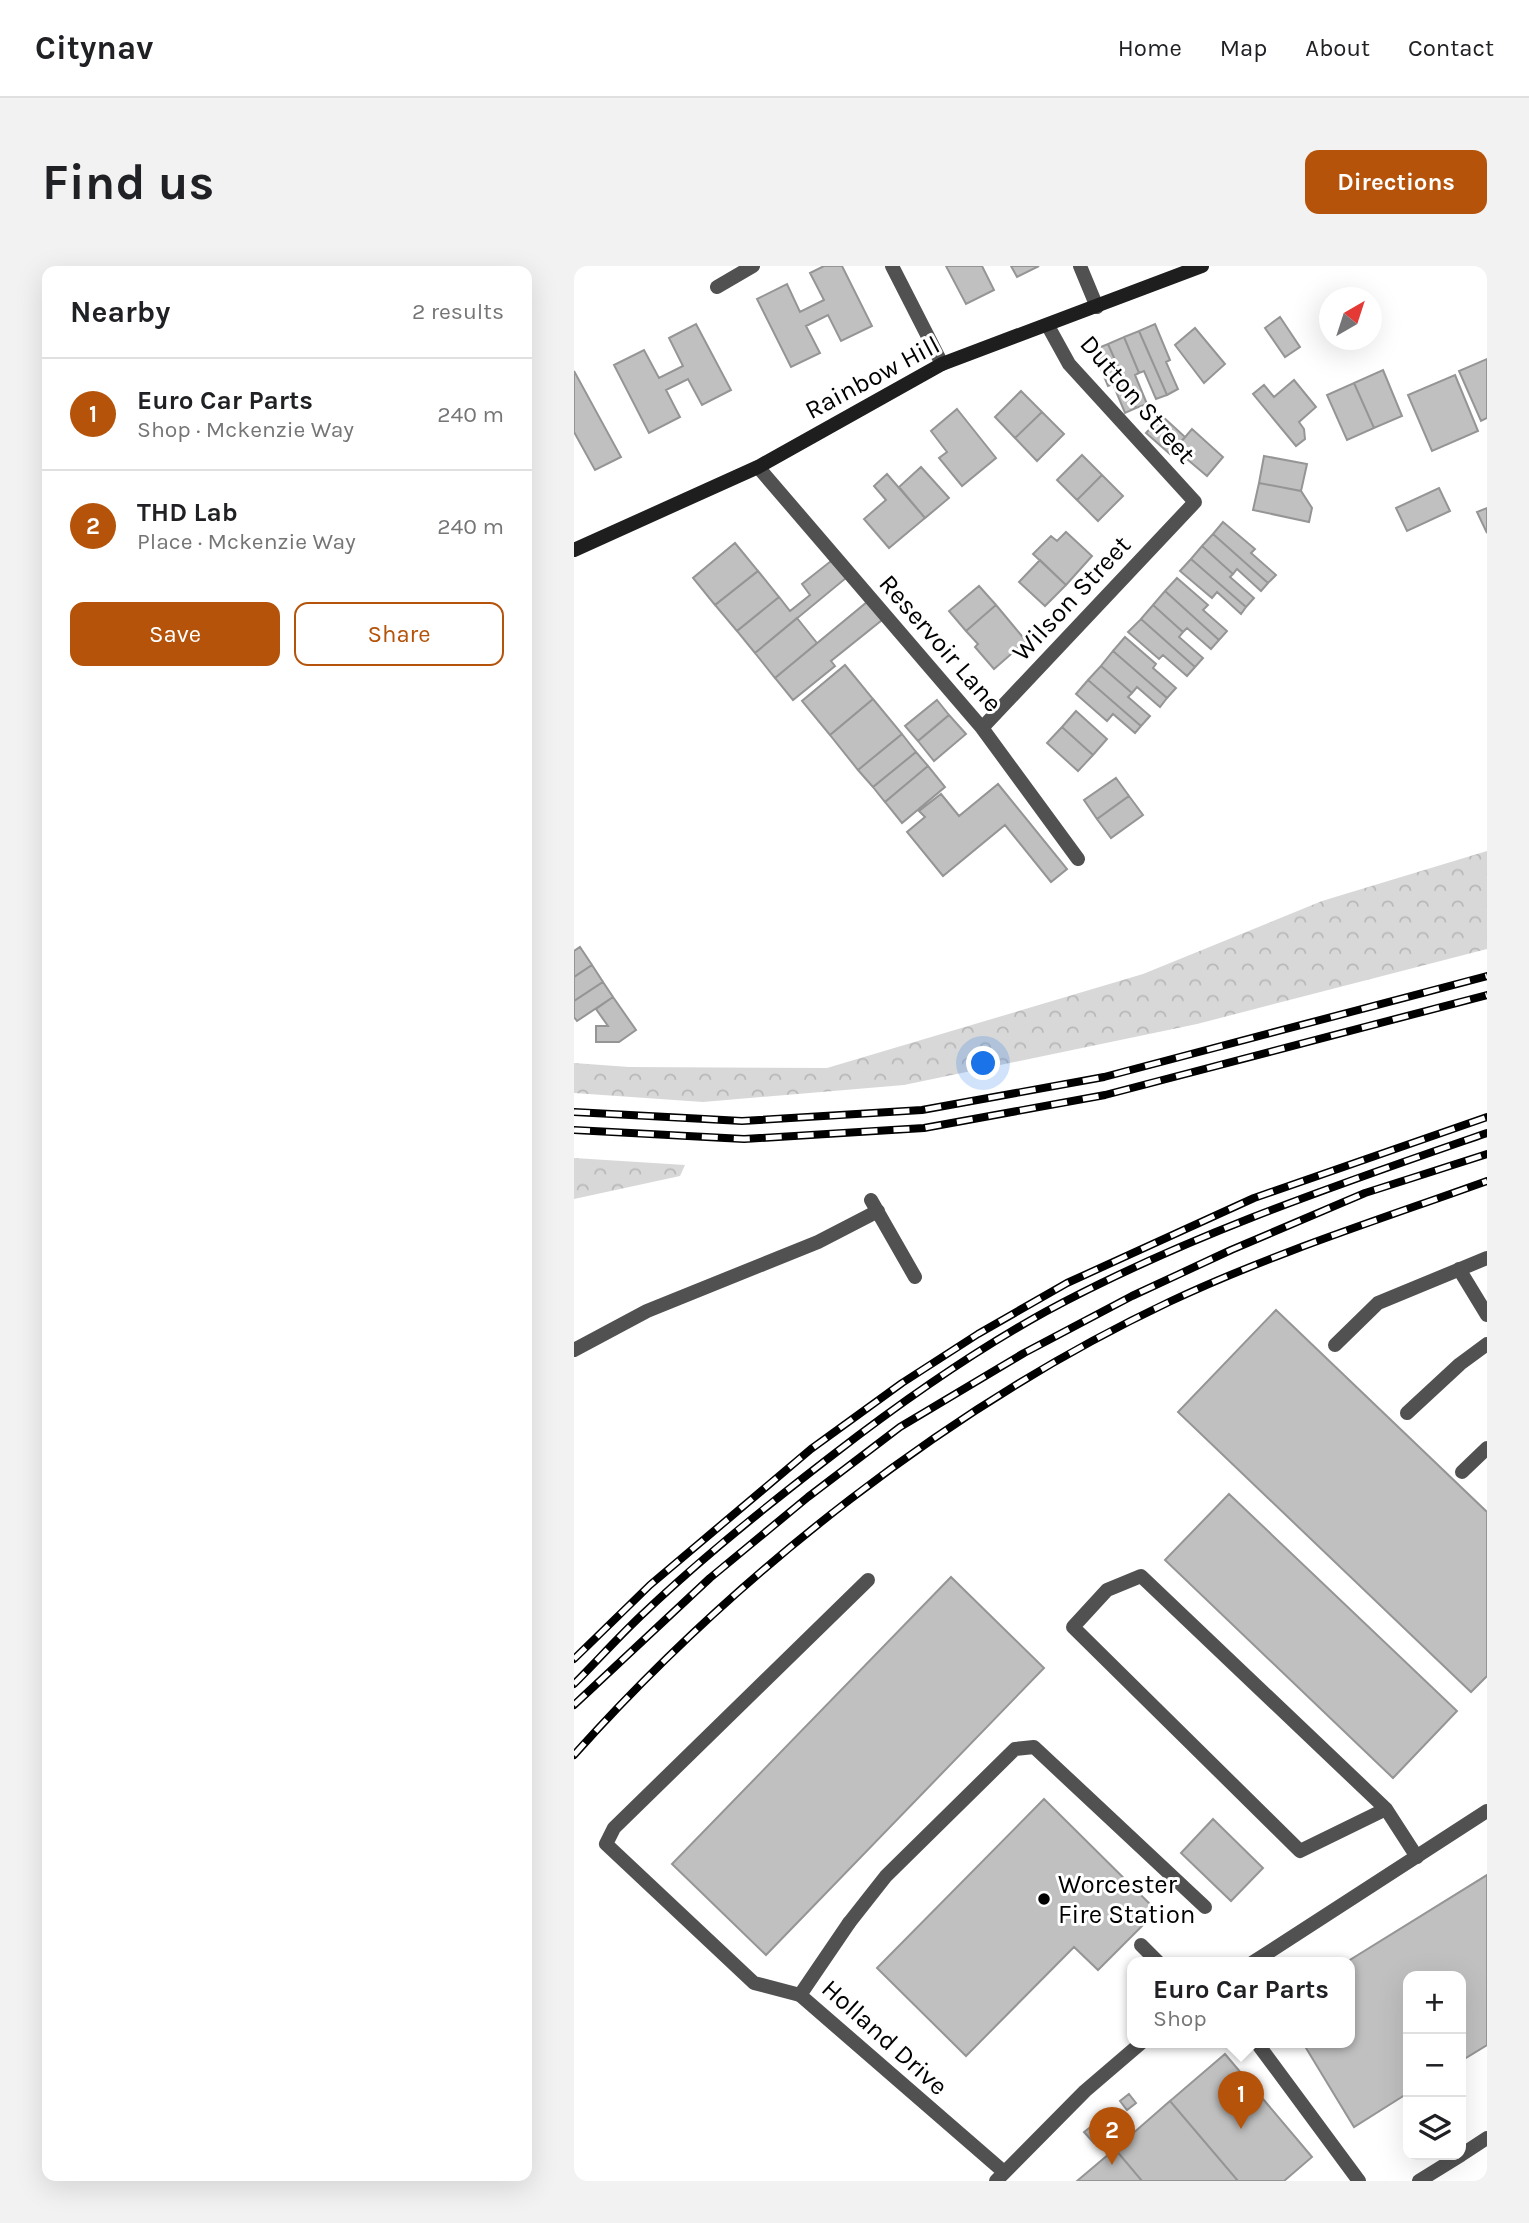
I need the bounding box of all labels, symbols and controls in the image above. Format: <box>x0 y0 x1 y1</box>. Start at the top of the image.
text: Citynav <box>35 29 153 67</box>
text: Home <box>1118 34 1182 62</box>
text: Map <box>1220 34 1267 62</box>
text: About <box>1305 34 1370 62</box>
text: Contact <box>1408 34 1494 62</box>
button: Directions <box>1305 150 1487 214</box>
text: Find us <box>42 154 214 211</box>
north arrow <box>1319 287 1382 350</box>
text: Nearby <box>70 294 170 330</box>
text: 2 results <box>412 298 504 325</box>
street label: Rainbow Hill <box>800 329 945 426</box>
street label: Dutton Street <box>1073 329 1202 470</box>
text: Euro Car Parts <box>137 385 313 416</box>
text: 1 <box>89 401 97 428</box>
text: 240 m <box>437 401 504 428</box>
text: Shop · Mckenzie Way <box>137 416 354 443</box>
text: THD Lab <box>137 497 238 528</box>
text: 2 <box>86 513 100 540</box>
text: 240 m <box>437 513 504 540</box>
text: Place · Mckenzie Way <box>137 528 356 555</box>
street label: Wilson Street <box>1006 529 1137 667</box>
street label: Reservoir Lane <box>873 568 1009 718</box>
button: Save <box>70 602 280 666</box>
button: Share <box>294 602 504 666</box>
your location <box>966 1046 1000 1080</box>
place label: Worcester Fire Station <box>1058 1869 1196 1930</box>
marker: Worcester Fire Station <box>1036 1891 1052 1907</box>
popup <box>1127 1957 1355 2048</box>
map controls <box>1403 1971 1466 2160</box>
button: + <box>1403 1971 1466 2034</box>
street label: Holland Drive <box>815 1973 954 2102</box>
text: Euro Car Parts <box>1153 1974 1329 2005</box>
text: Shop <box>1153 2005 1207 2032</box>
button: − <box>1403 2034 1466 2097</box>
pin: 1 <box>1218 2071 1264 2129</box>
button: layers <box>1403 2097 1466 2160</box>
pin: 2 <box>1089 2107 1135 2165</box>

